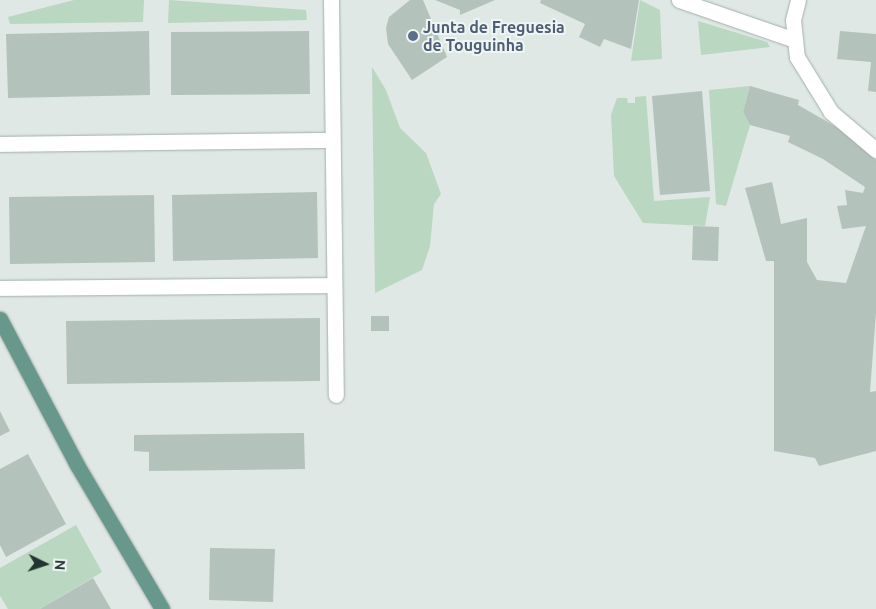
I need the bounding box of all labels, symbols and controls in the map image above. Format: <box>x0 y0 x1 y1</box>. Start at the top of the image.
place label: Junta de Freguesia de Touguinha <box>423 17 565 55</box>
marker: Junta de Freguesia de Touguinha <box>407 30 419 42</box>
north arrow <box>20 539 70 589</box>
text: N <box>52 559 68 571</box>

